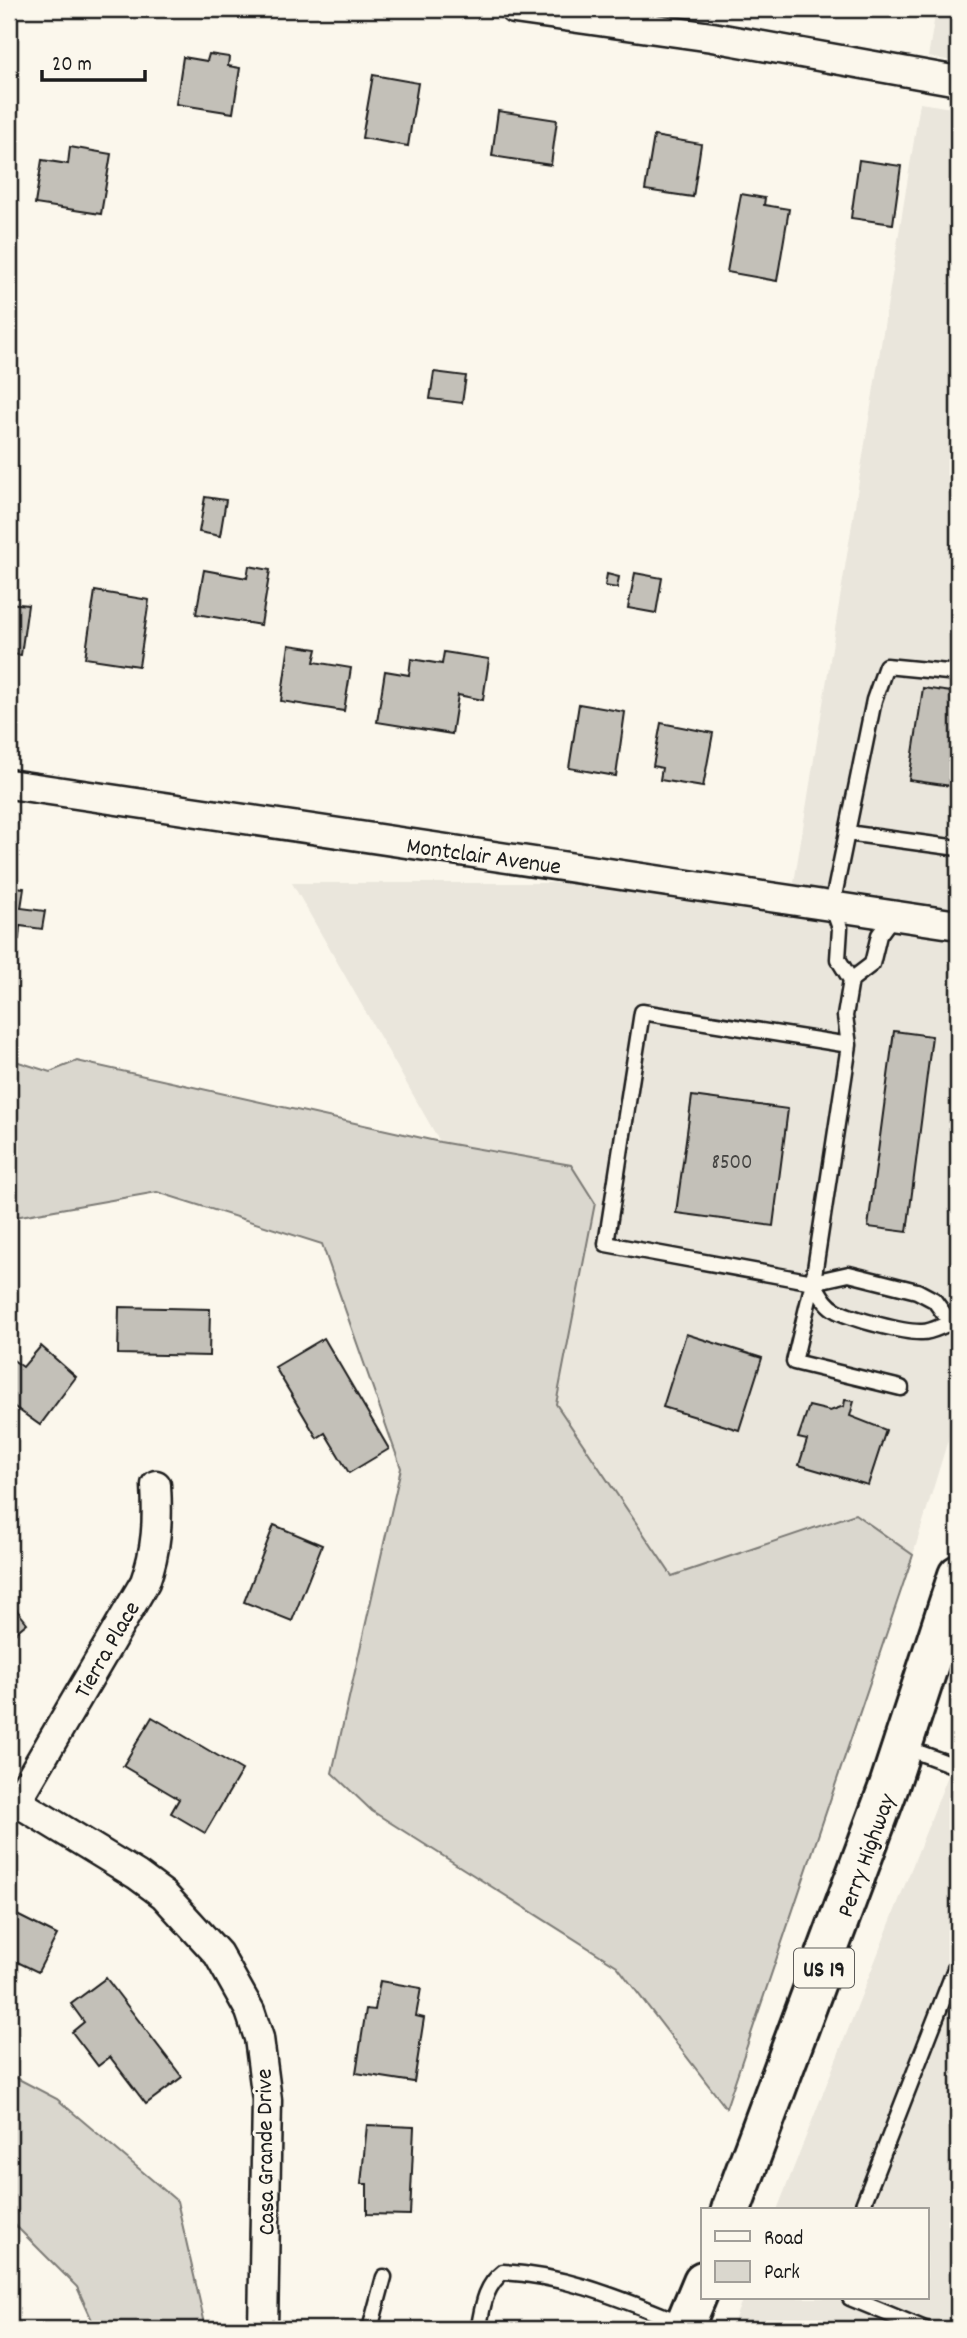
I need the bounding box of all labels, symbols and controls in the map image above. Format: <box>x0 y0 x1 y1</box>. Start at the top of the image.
scale bar <box>42 38 145 82</box>
text: 20 m <box>52 51 92 81</box>
street label: Montclair Avenue <box>404 830 563 886</box>
house number: 8500 <box>711 1149 753 1179</box>
street label: Tierra Place <box>67 1596 150 1705</box>
street label: Perry Highway <box>830 1788 906 1923</box>
road number: US 19 <box>794 1949 854 1988</box>
street label: Casa Grande Drive <box>249 2068 285 2236</box>
legend <box>701 2208 928 2300</box>
text: Road <box>764 2225 803 2255</box>
text: Park <box>764 2259 800 2289</box>

